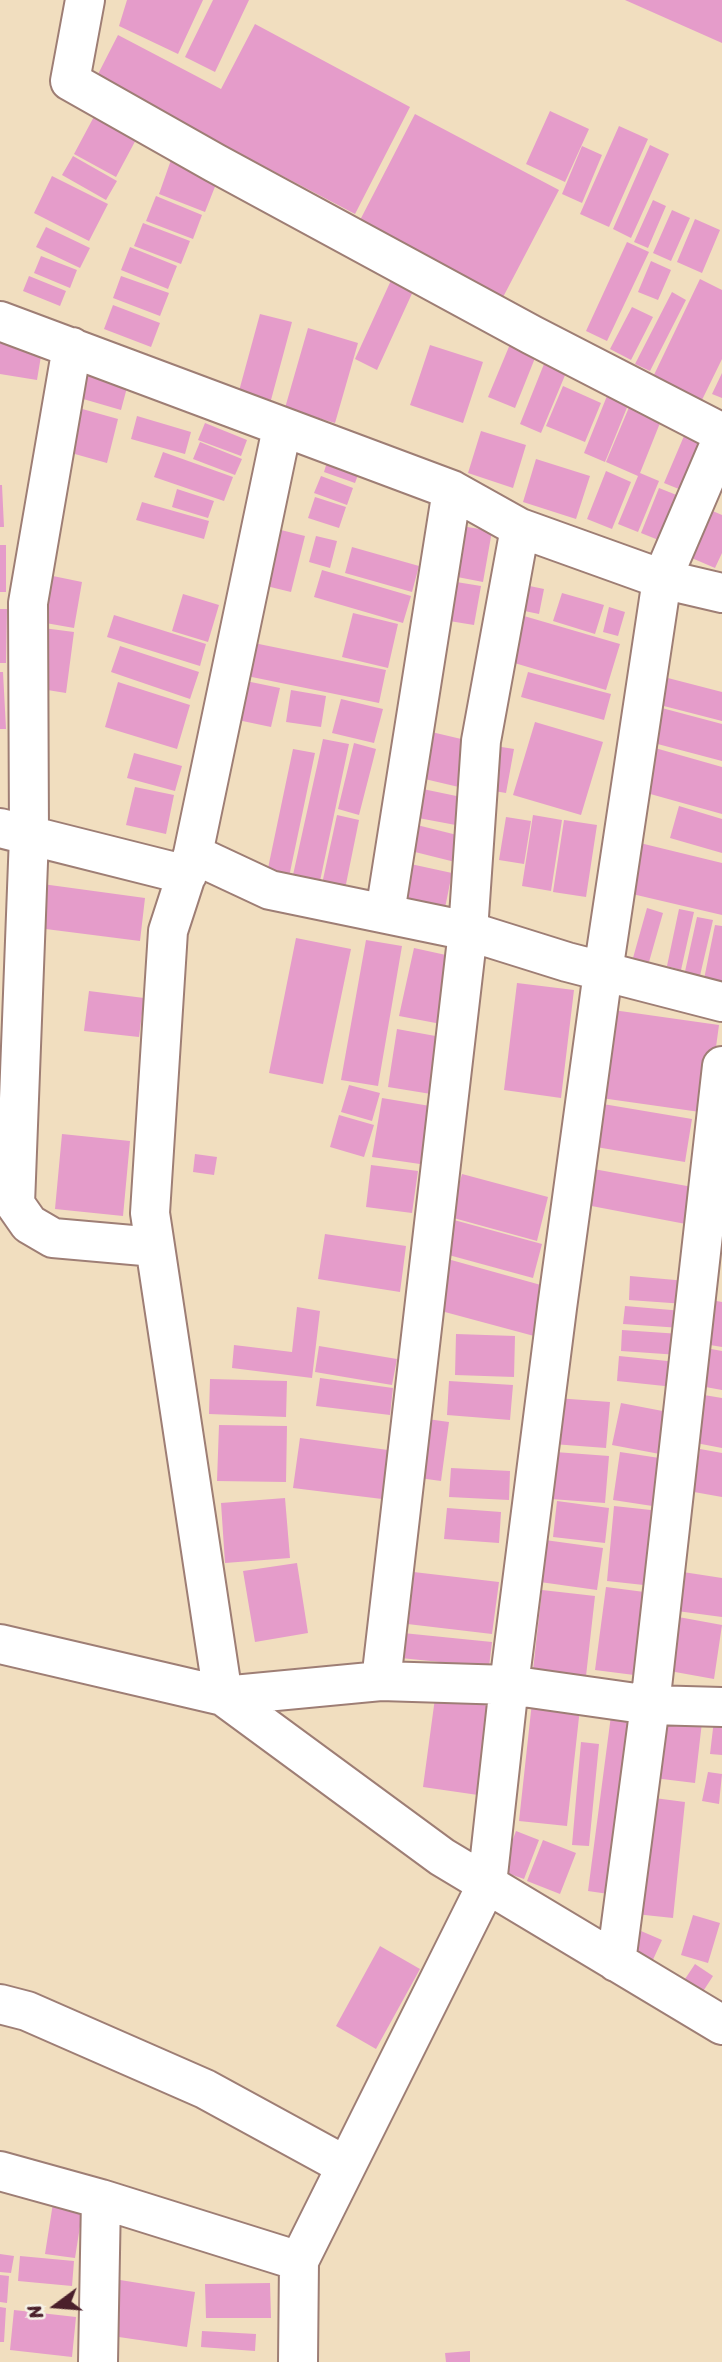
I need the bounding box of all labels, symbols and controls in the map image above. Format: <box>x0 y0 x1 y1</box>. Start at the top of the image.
north arrow <box>21 2271 91 2341</box>
text: N <box>18 2301 53 2323</box>

